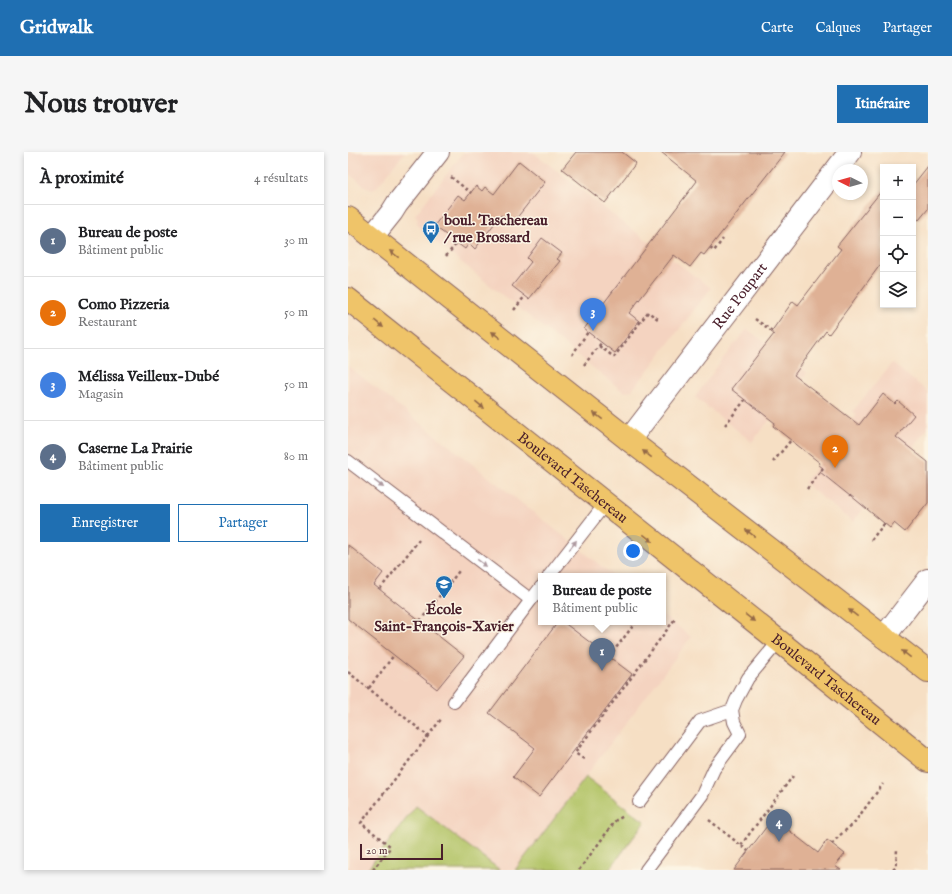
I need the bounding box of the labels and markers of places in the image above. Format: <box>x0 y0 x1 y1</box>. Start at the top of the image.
place label: boul. Taschereau / rue Brossard <box>443 211 548 247</box>
bus stop icon: boul. Taschereau / rue Brossard <box>421 219 441 244</box>
pin: 3 <box>580 298 606 331</box>
pin: 2 <box>822 435 848 468</box>
school or university icon: École Saint-François-Xavier <box>434 574 454 599</box>
place label: École Saint-François-Xavier <box>374 600 514 636</box>
pin: 1 <box>589 638 615 671</box>
pin: 4 <box>766 809 792 842</box>

